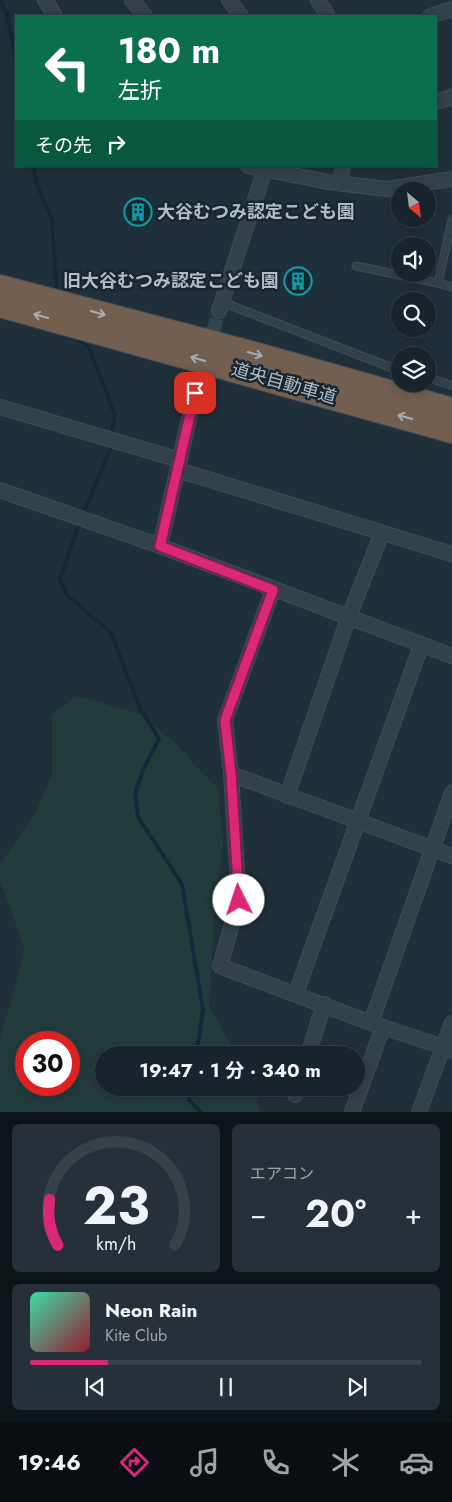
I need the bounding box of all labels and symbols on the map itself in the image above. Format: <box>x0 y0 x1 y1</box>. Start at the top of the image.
north arrow <box>391 182 436 228</box>
building icon: 大谷むつみ認定こども園 <box>123 197 153 227</box>
place label: 大谷むつみ認定こども園 <box>157 199 355 225</box>
building icon: 旧大谷むつみ認定こども園 <box>283 266 313 296</box>
place label: 旧大谷むつみ認定こども園 <box>63 268 279 294</box>
one-way arrow <box>89 308 105 318</box>
one-way arrow <box>34 311 50 321</box>
one-way arrow <box>246 350 262 359</box>
one-way arrow <box>191 354 207 364</box>
street label: 道央自動車道 <box>229 356 339 410</box>
pin <box>174 372 216 414</box>
one-way arrow <box>397 412 413 422</box>
position arrow <box>212 873 264 925</box>
speed limit sign: 30 <box>15 1031 80 1096</box>

